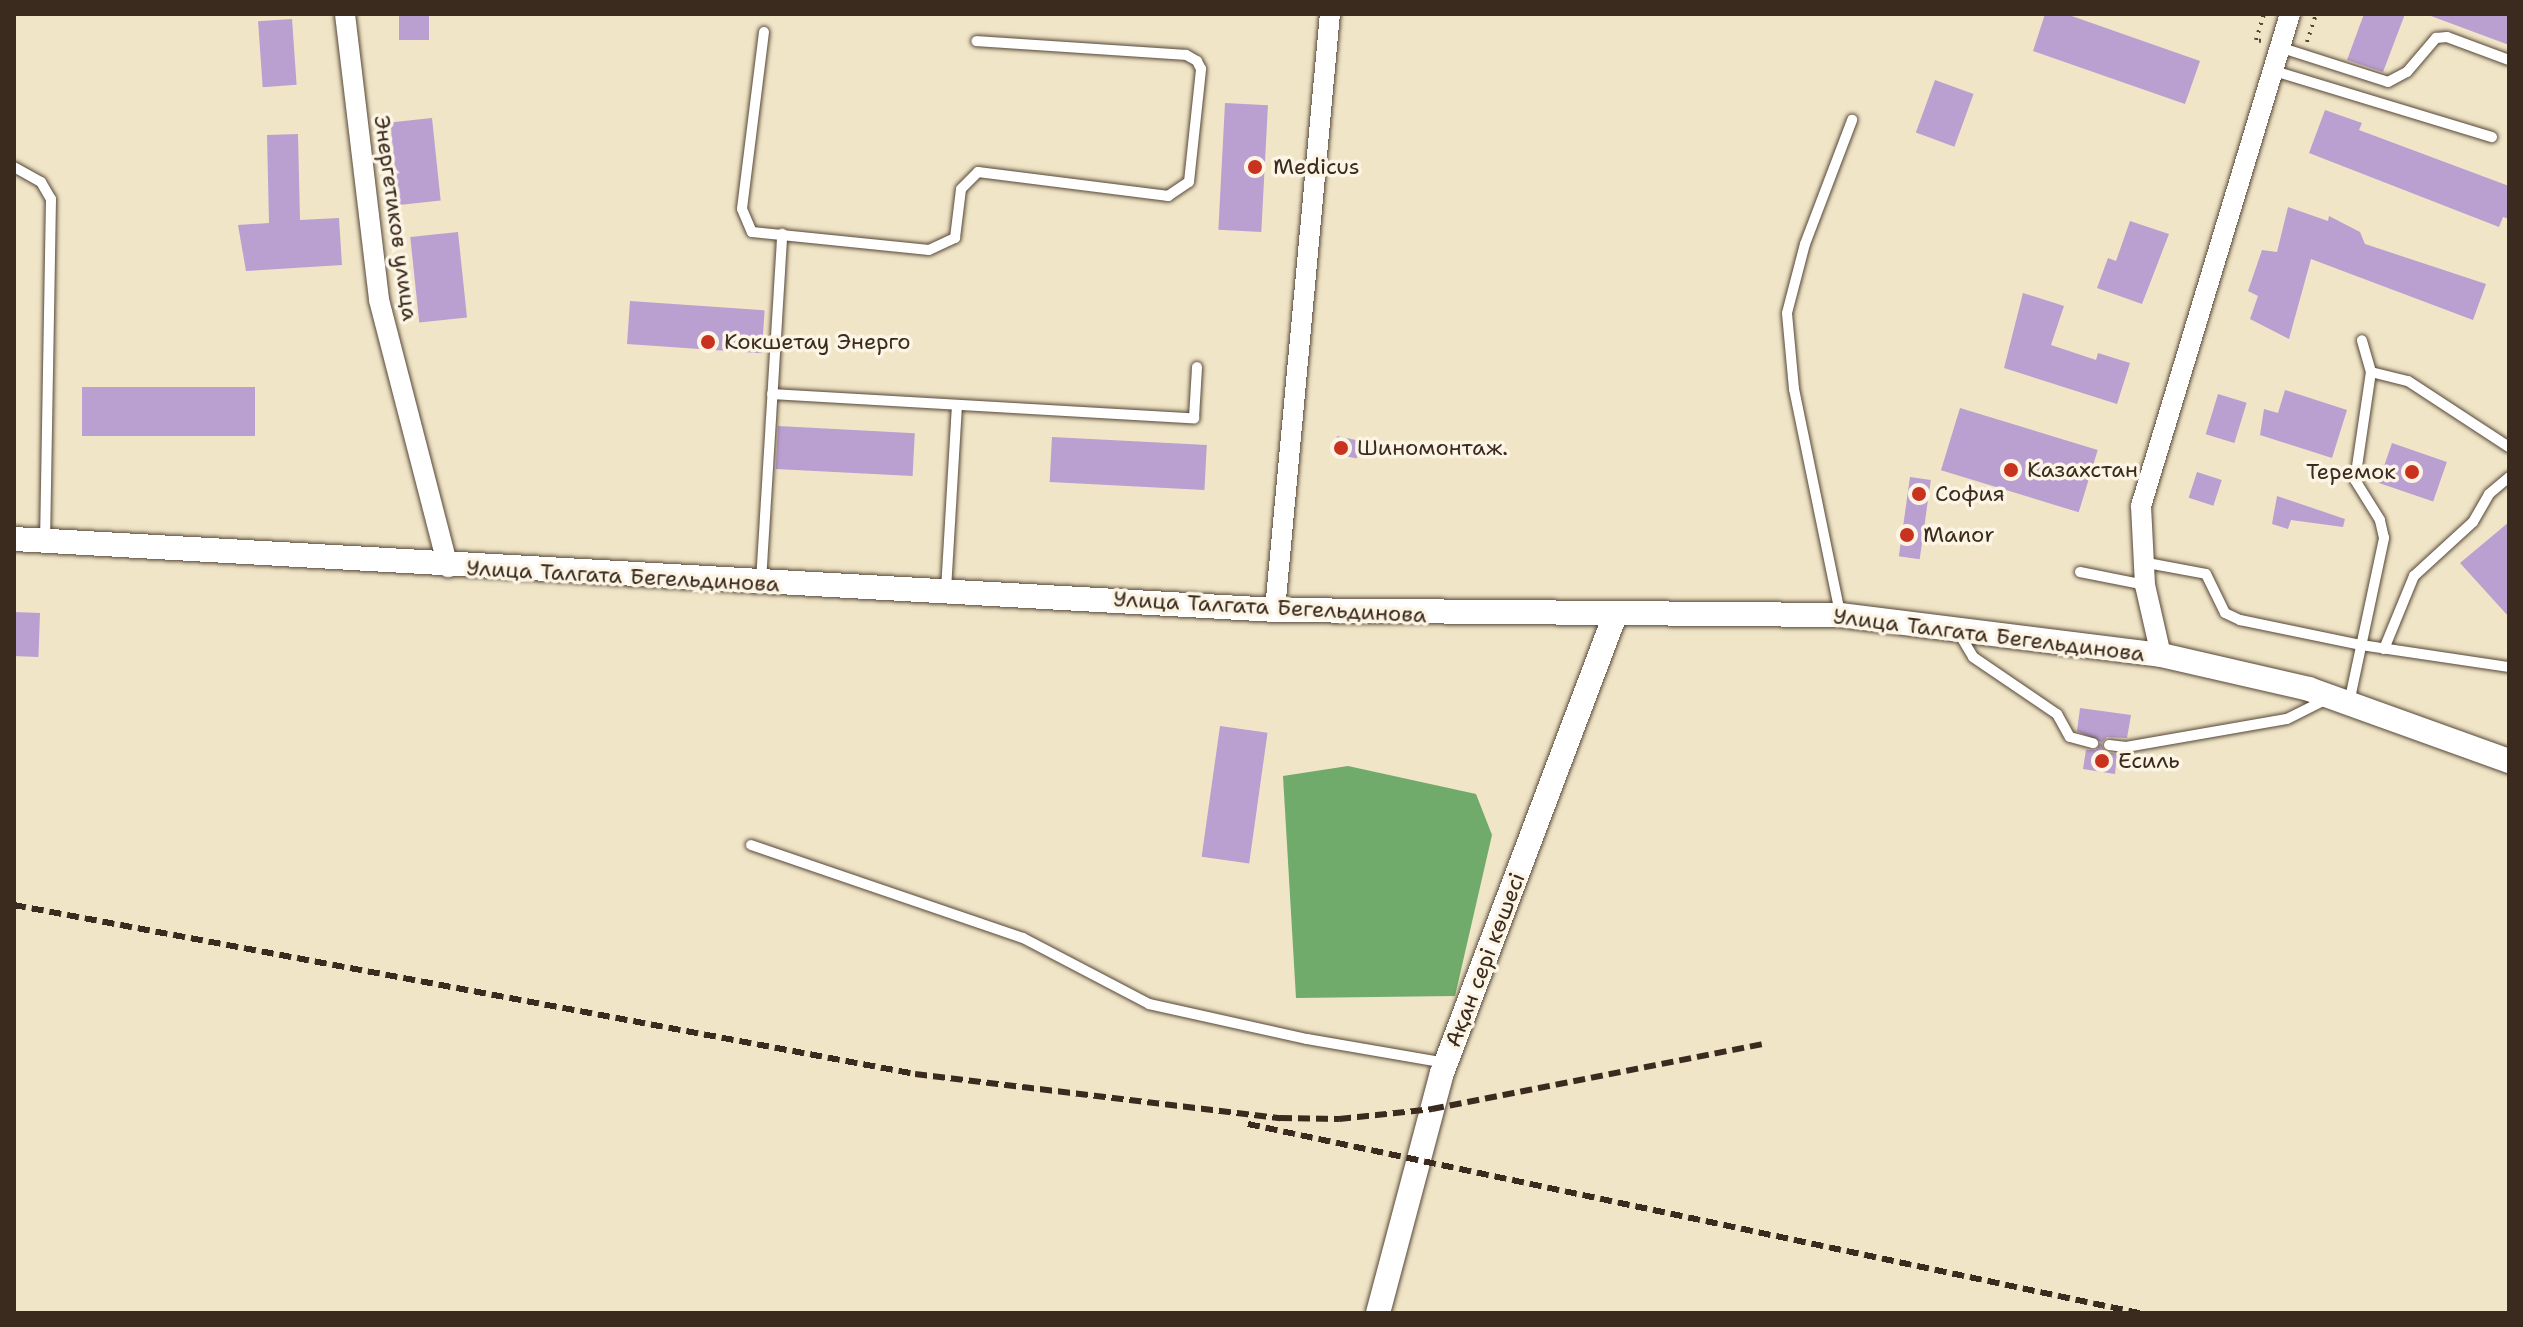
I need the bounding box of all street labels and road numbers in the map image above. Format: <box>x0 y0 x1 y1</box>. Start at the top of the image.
street label: Энергетиков улица <box>369 114 423 322</box>
street label: Улица Талгата Бегельдинова <box>466 555 780 597</box>
street label: Улица Талгата Бегельдинова <box>1113 586 1427 628</box>
street label: Улица Талгата Бегельдинова <box>1832 603 2146 667</box>
street label: Ақан сері көшесі <box>1440 869 1530 1051</box>

